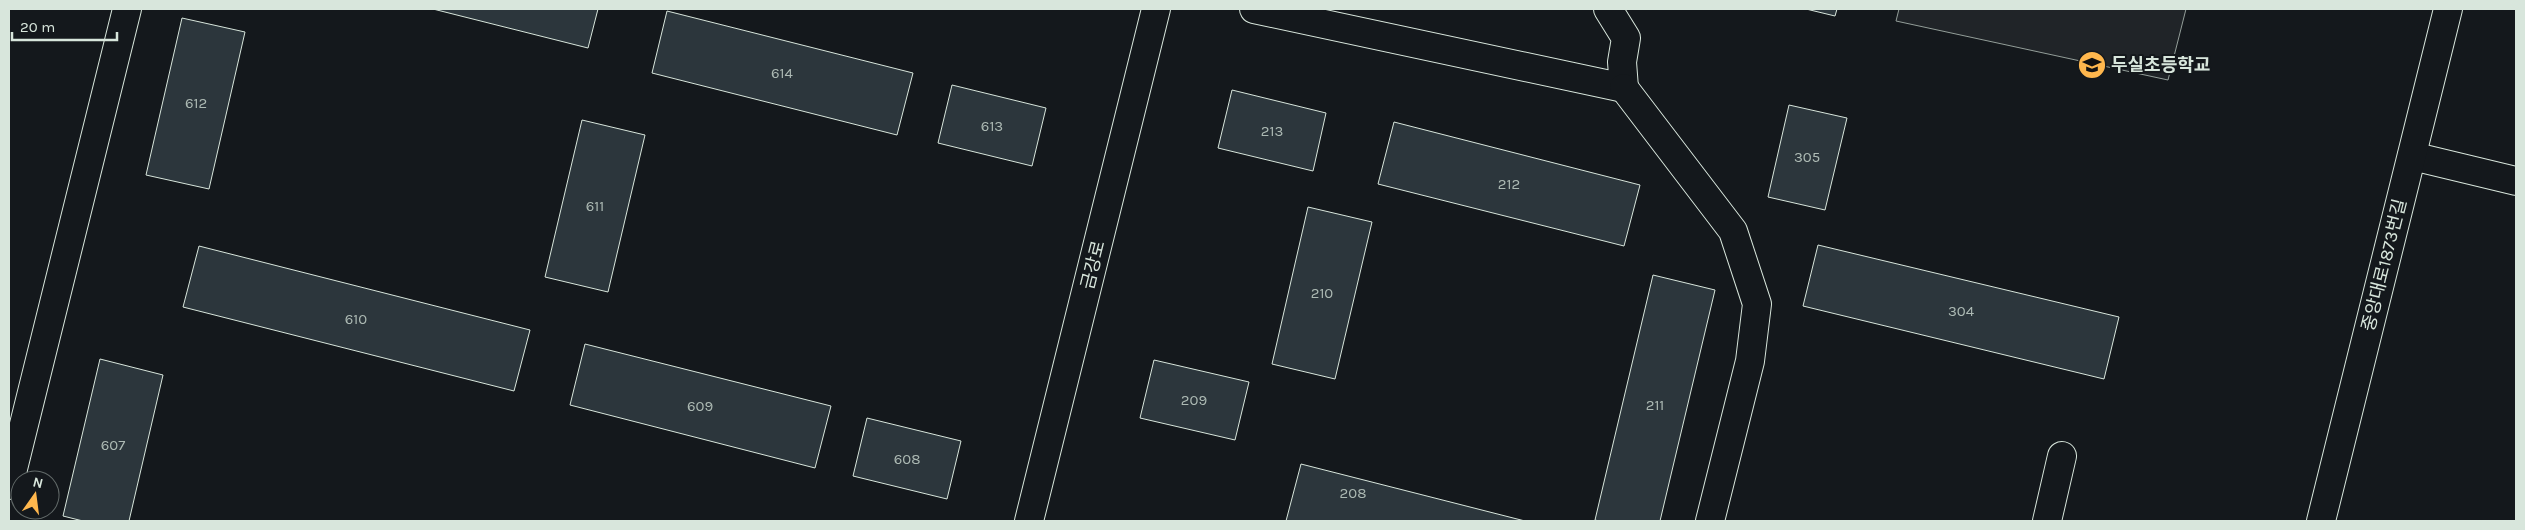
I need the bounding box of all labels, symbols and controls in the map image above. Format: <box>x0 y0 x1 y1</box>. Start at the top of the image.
scale bar <box>12 10 118 42</box>
text: 20 m <box>20 18 55 36</box>
school or university icon: 두실초등학교 <box>2077 50 2107 80</box>
place label: 두실초등학교 <box>2111 54 2210 76</box>
house number: 614 <box>771 64 794 82</box>
house number: 612 <box>185 94 207 112</box>
house number: 613 <box>981 117 1003 135</box>
house number: 213 <box>1261 122 1283 140</box>
house number: 305 <box>1794 148 1820 166</box>
house number: 212 <box>1498 175 1520 193</box>
house number: 611 <box>586 197 604 215</box>
street label: 중앙대로1873번길 <box>2357 197 2411 333</box>
street label: 금강로 <box>1076 238 1110 292</box>
house number: 210 <box>1311 284 1333 302</box>
house number: 304 <box>1948 302 1975 320</box>
house number: 610 <box>345 310 367 328</box>
house number: 209 <box>1181 391 1207 409</box>
house number: 211 <box>1646 396 1664 414</box>
house number: 609 <box>687 397 713 415</box>
house number: 607 <box>101 436 125 454</box>
house number: 608 <box>894 450 920 468</box>
north arrow <box>10 470 60 520</box>
text: N <box>31 473 45 492</box>
house number: 208 <box>1340 484 1366 502</box>

